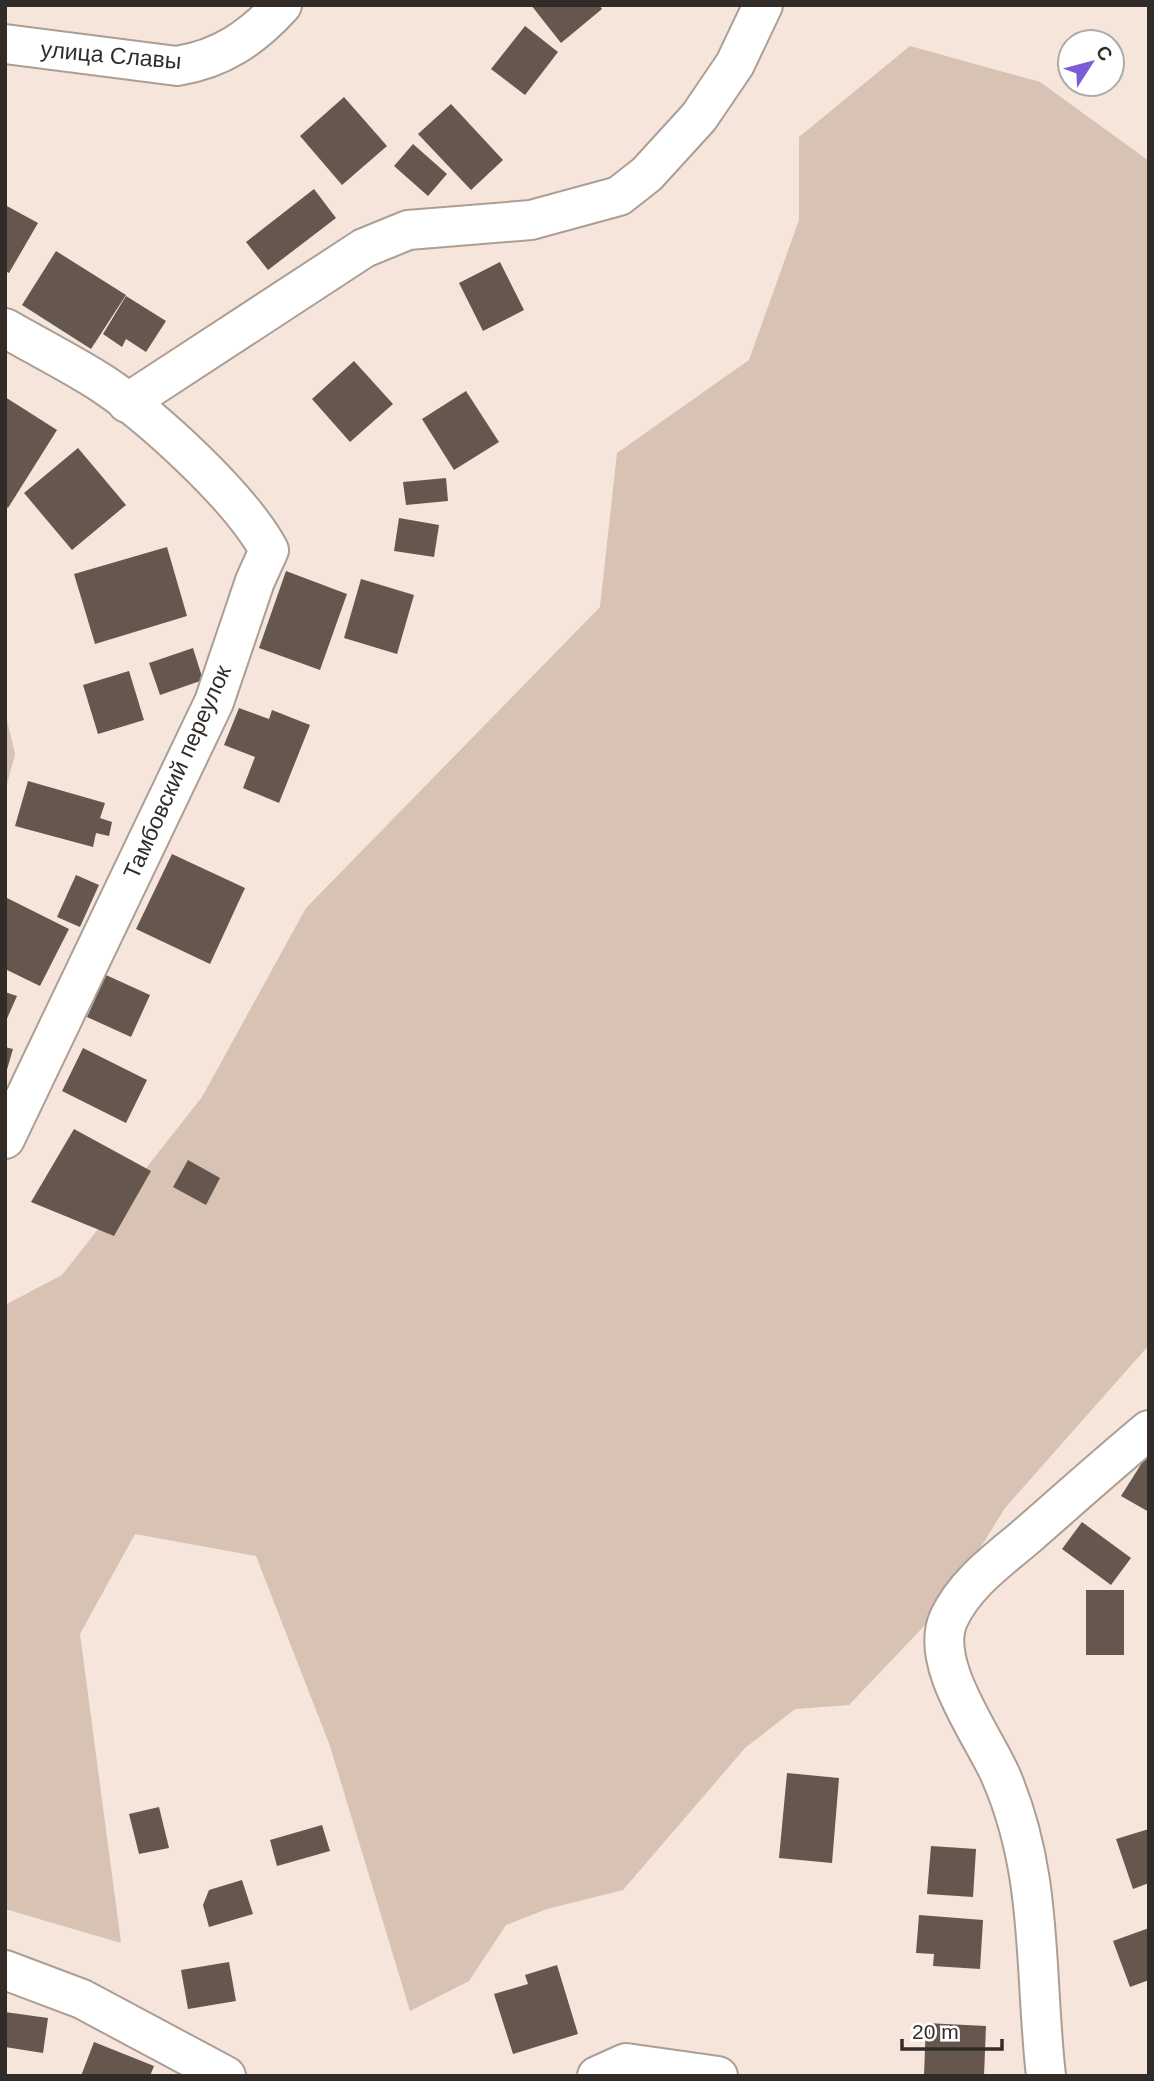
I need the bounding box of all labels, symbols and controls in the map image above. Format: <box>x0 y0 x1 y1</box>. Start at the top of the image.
north arrow <box>1056 28 1126 98</box>
street label: улица Славы <box>40 36 182 74</box>
text: С <box>1092 42 1117 65</box>
street label: Тамбовский переулок <box>118 660 236 883</box>
scale bar <box>902 2008 1002 2052</box>
text: 20 m <box>912 2020 959 2043</box>

